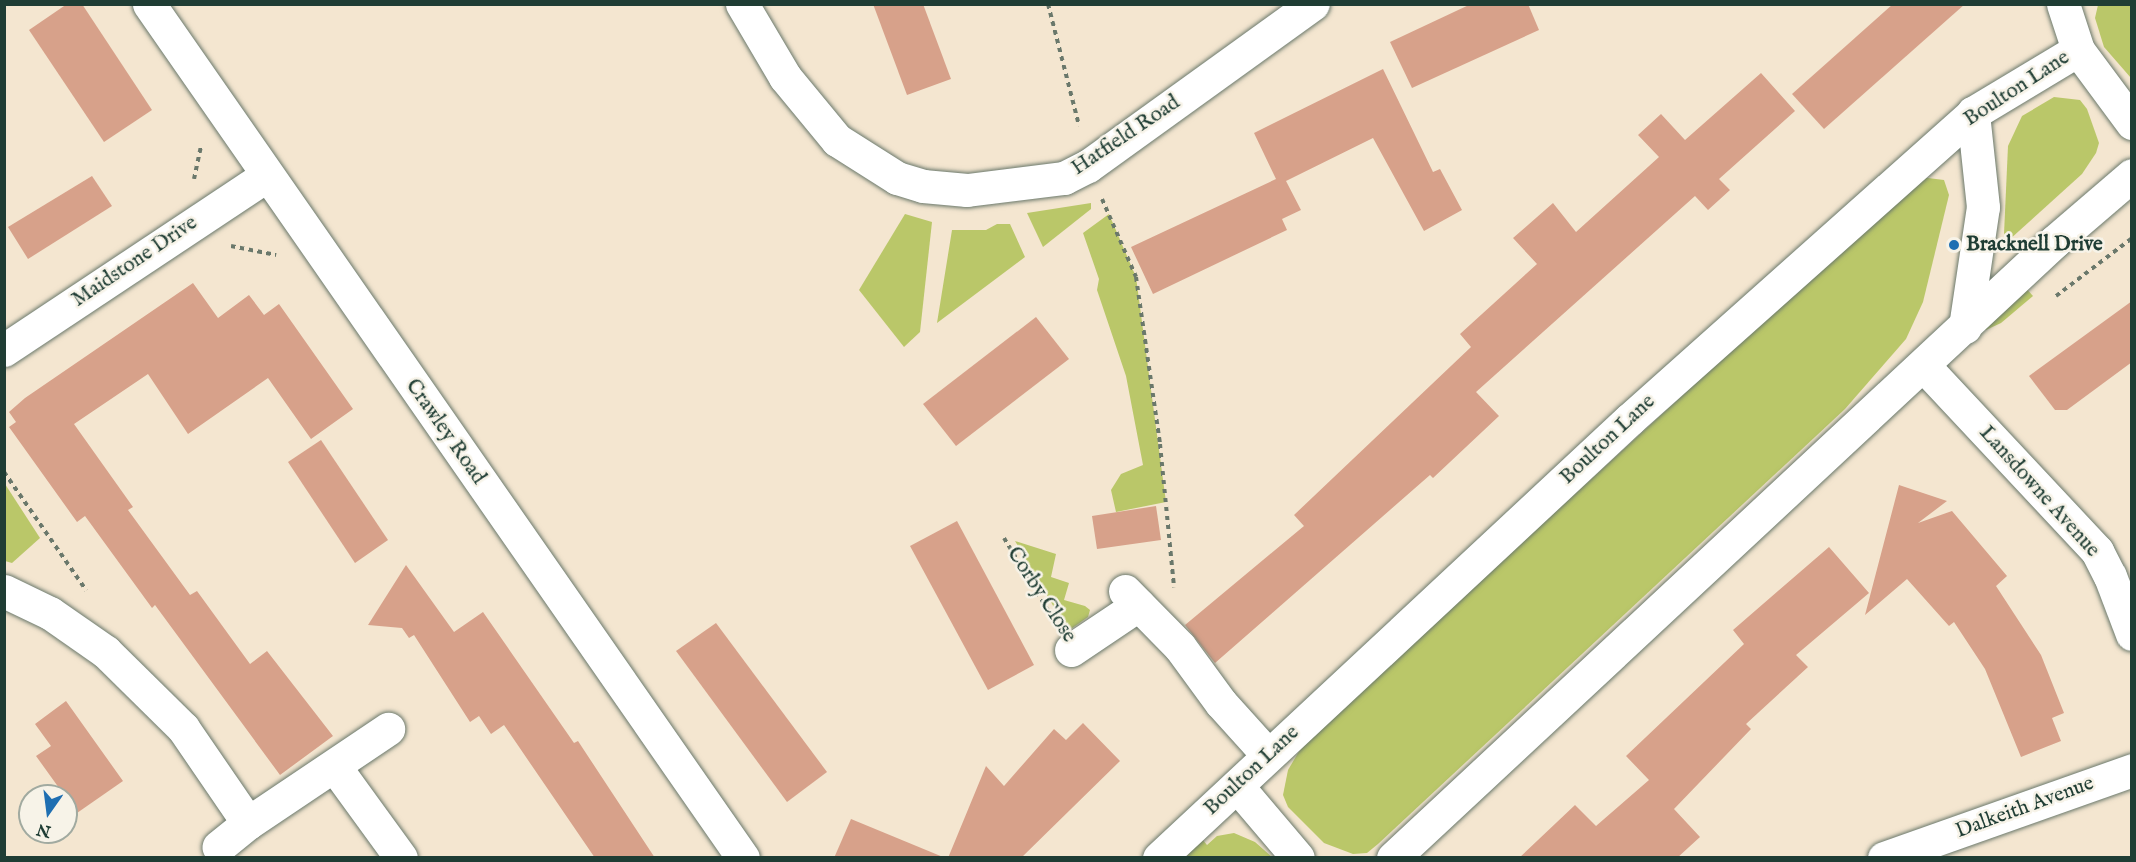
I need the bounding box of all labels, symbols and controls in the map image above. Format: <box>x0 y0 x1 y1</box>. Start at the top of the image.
street label: Boulton Lane <box>1959 46 2075 132</box>
street label: Hatfield Road <box>1067 91 1185 181</box>
street label: Maidstone Drive <box>68 211 202 313</box>
place label: Bracknell Drive <box>1966 232 2103 258</box>
marker: Bracknell Drive <box>1947 238 1961 252</box>
street label: Crawley Road <box>399 374 491 490</box>
street label: Boulton Lane <box>1555 390 1661 490</box>
street label: Lansdowne Avenue <box>1973 421 2105 563</box>
street label: Corby Close <box>1001 542 1081 648</box>
street label: Boulton Lane <box>1199 721 1305 821</box>
street label: Dalkeith Avenue <box>1953 771 2097 845</box>
north arrow <box>18 784 78 844</box>
text: N <box>35 818 53 841</box>

